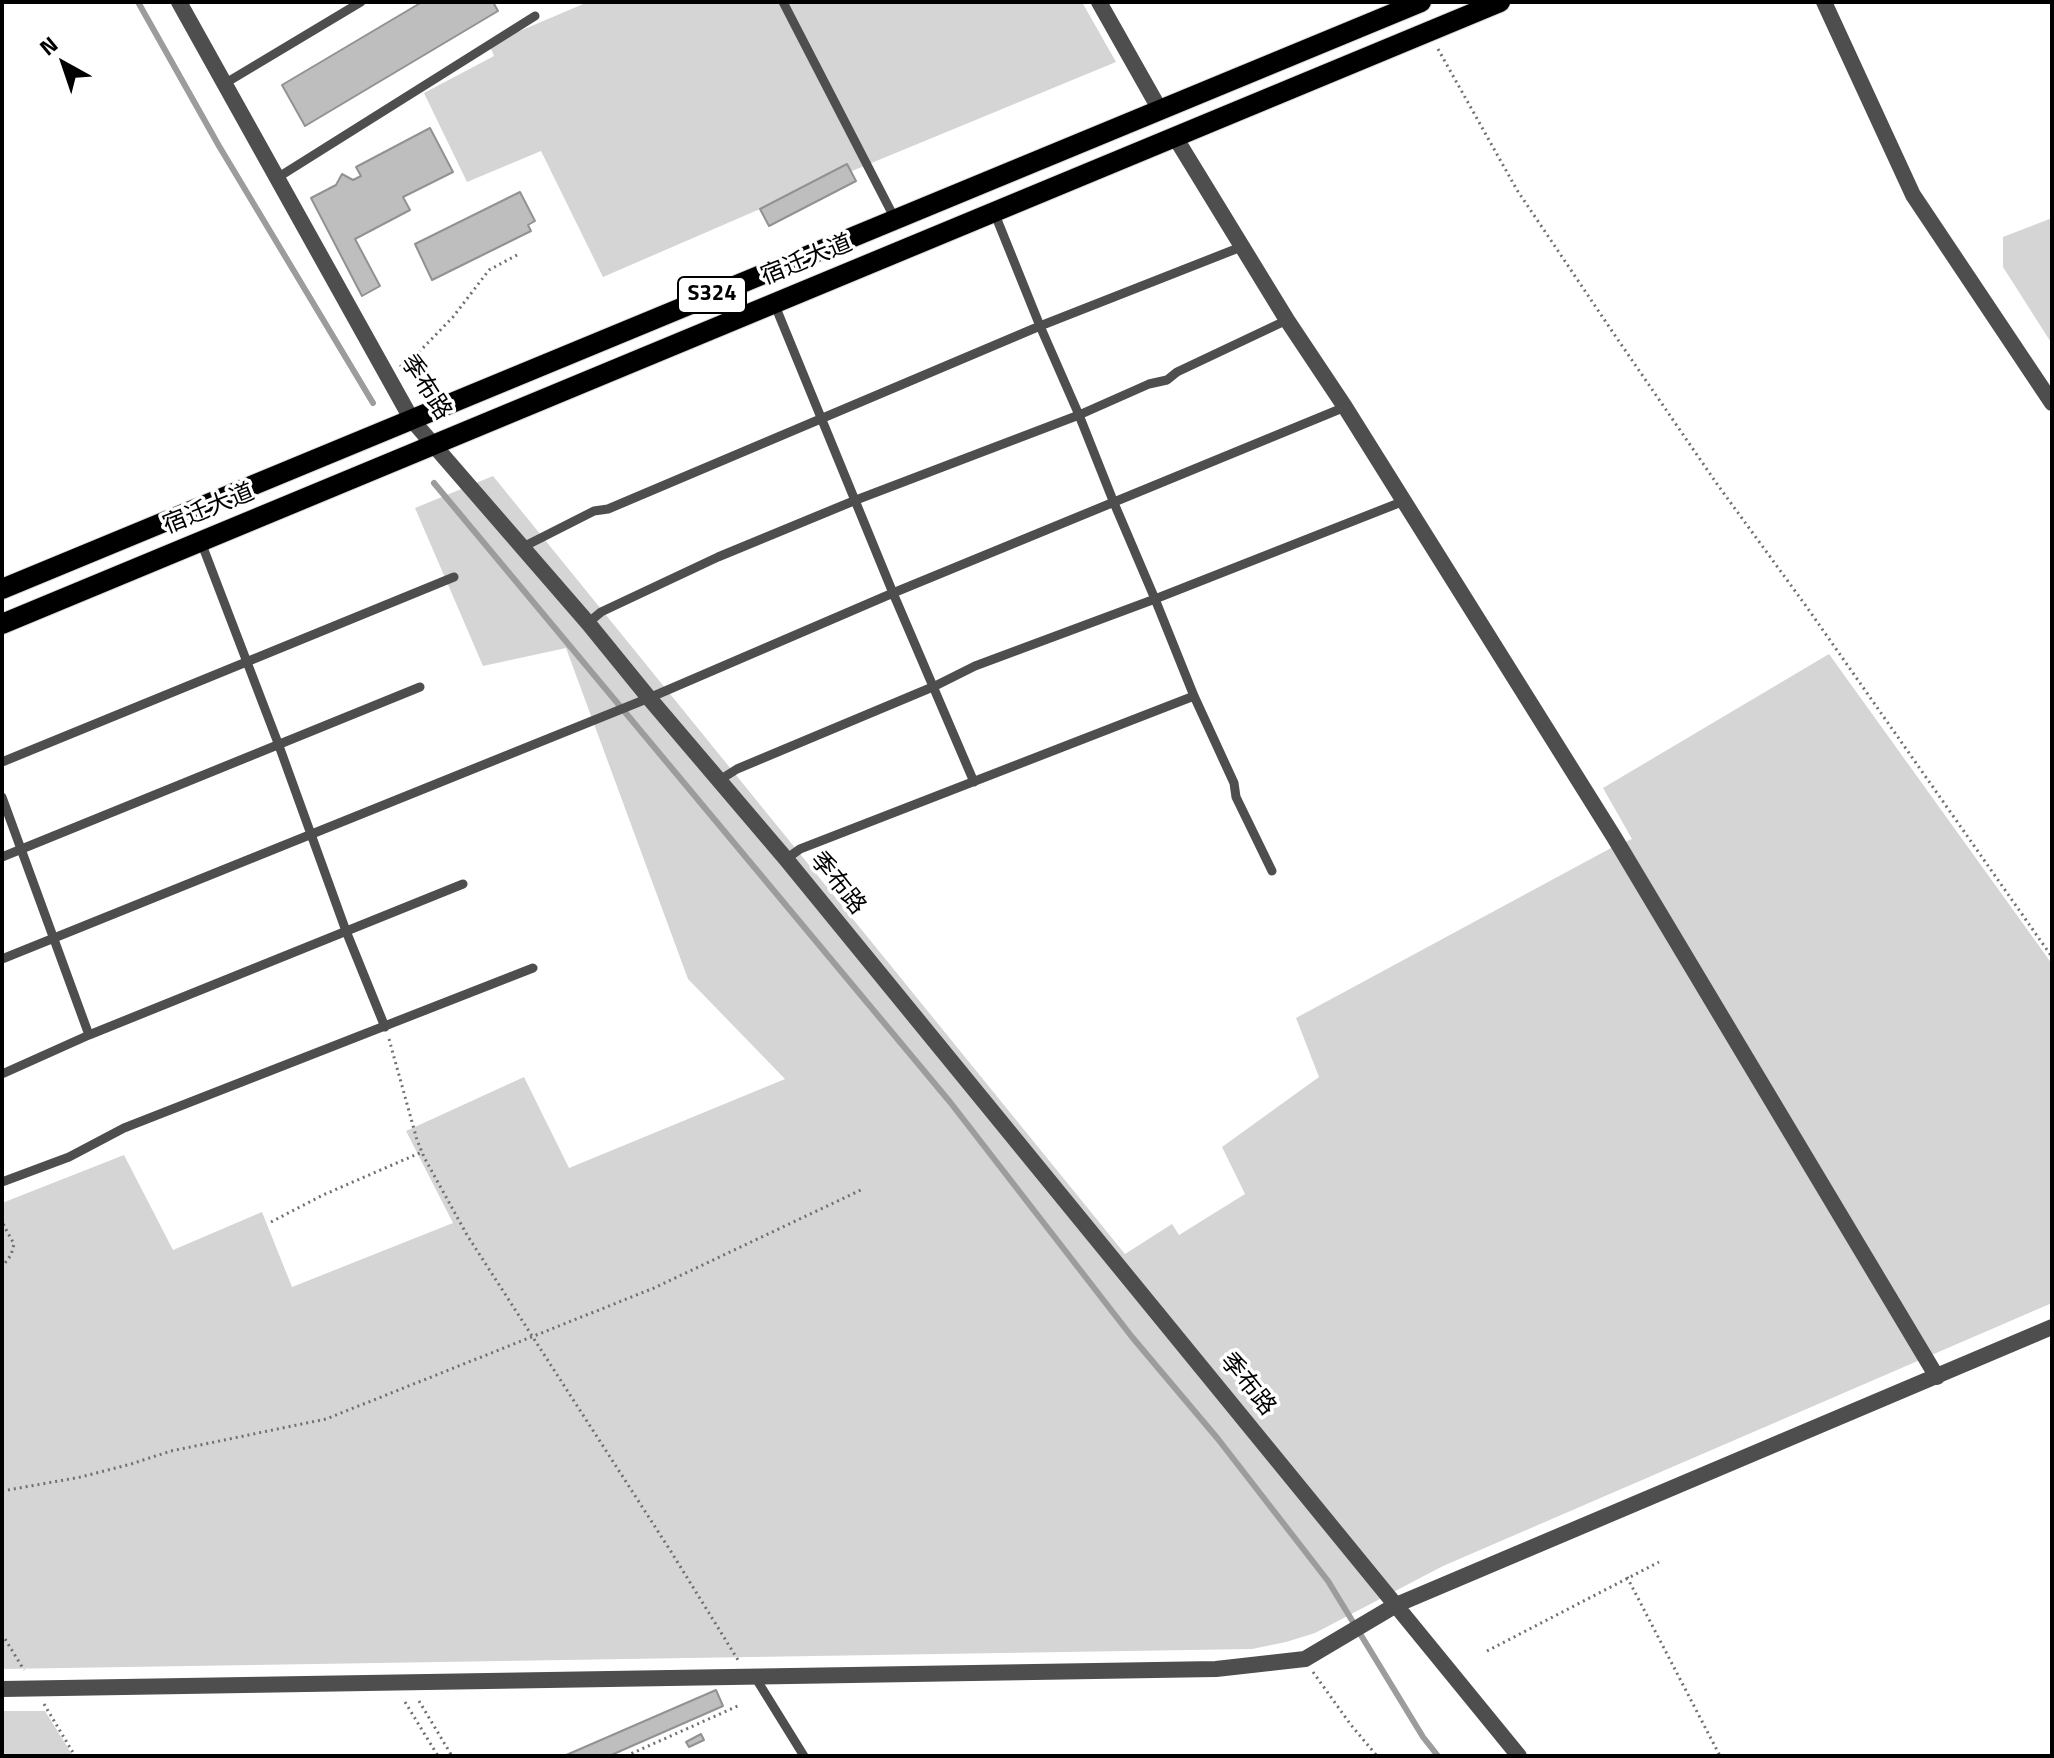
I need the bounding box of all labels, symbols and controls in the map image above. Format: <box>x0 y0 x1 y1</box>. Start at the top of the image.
north arrow <box>24 24 104 104</box>
text: N <box>32 28 65 64</box>
street label: 宿迁大道 <box>757 230 857 292</box>
road number: S324 <box>678 277 746 313</box>
street label: 季布路 <box>393 350 457 426</box>
street label: 宿迁大道 <box>159 479 259 541</box>
street label: 季布路 <box>803 847 871 921</box>
street label: 季布路 <box>1213 1348 1281 1422</box>

